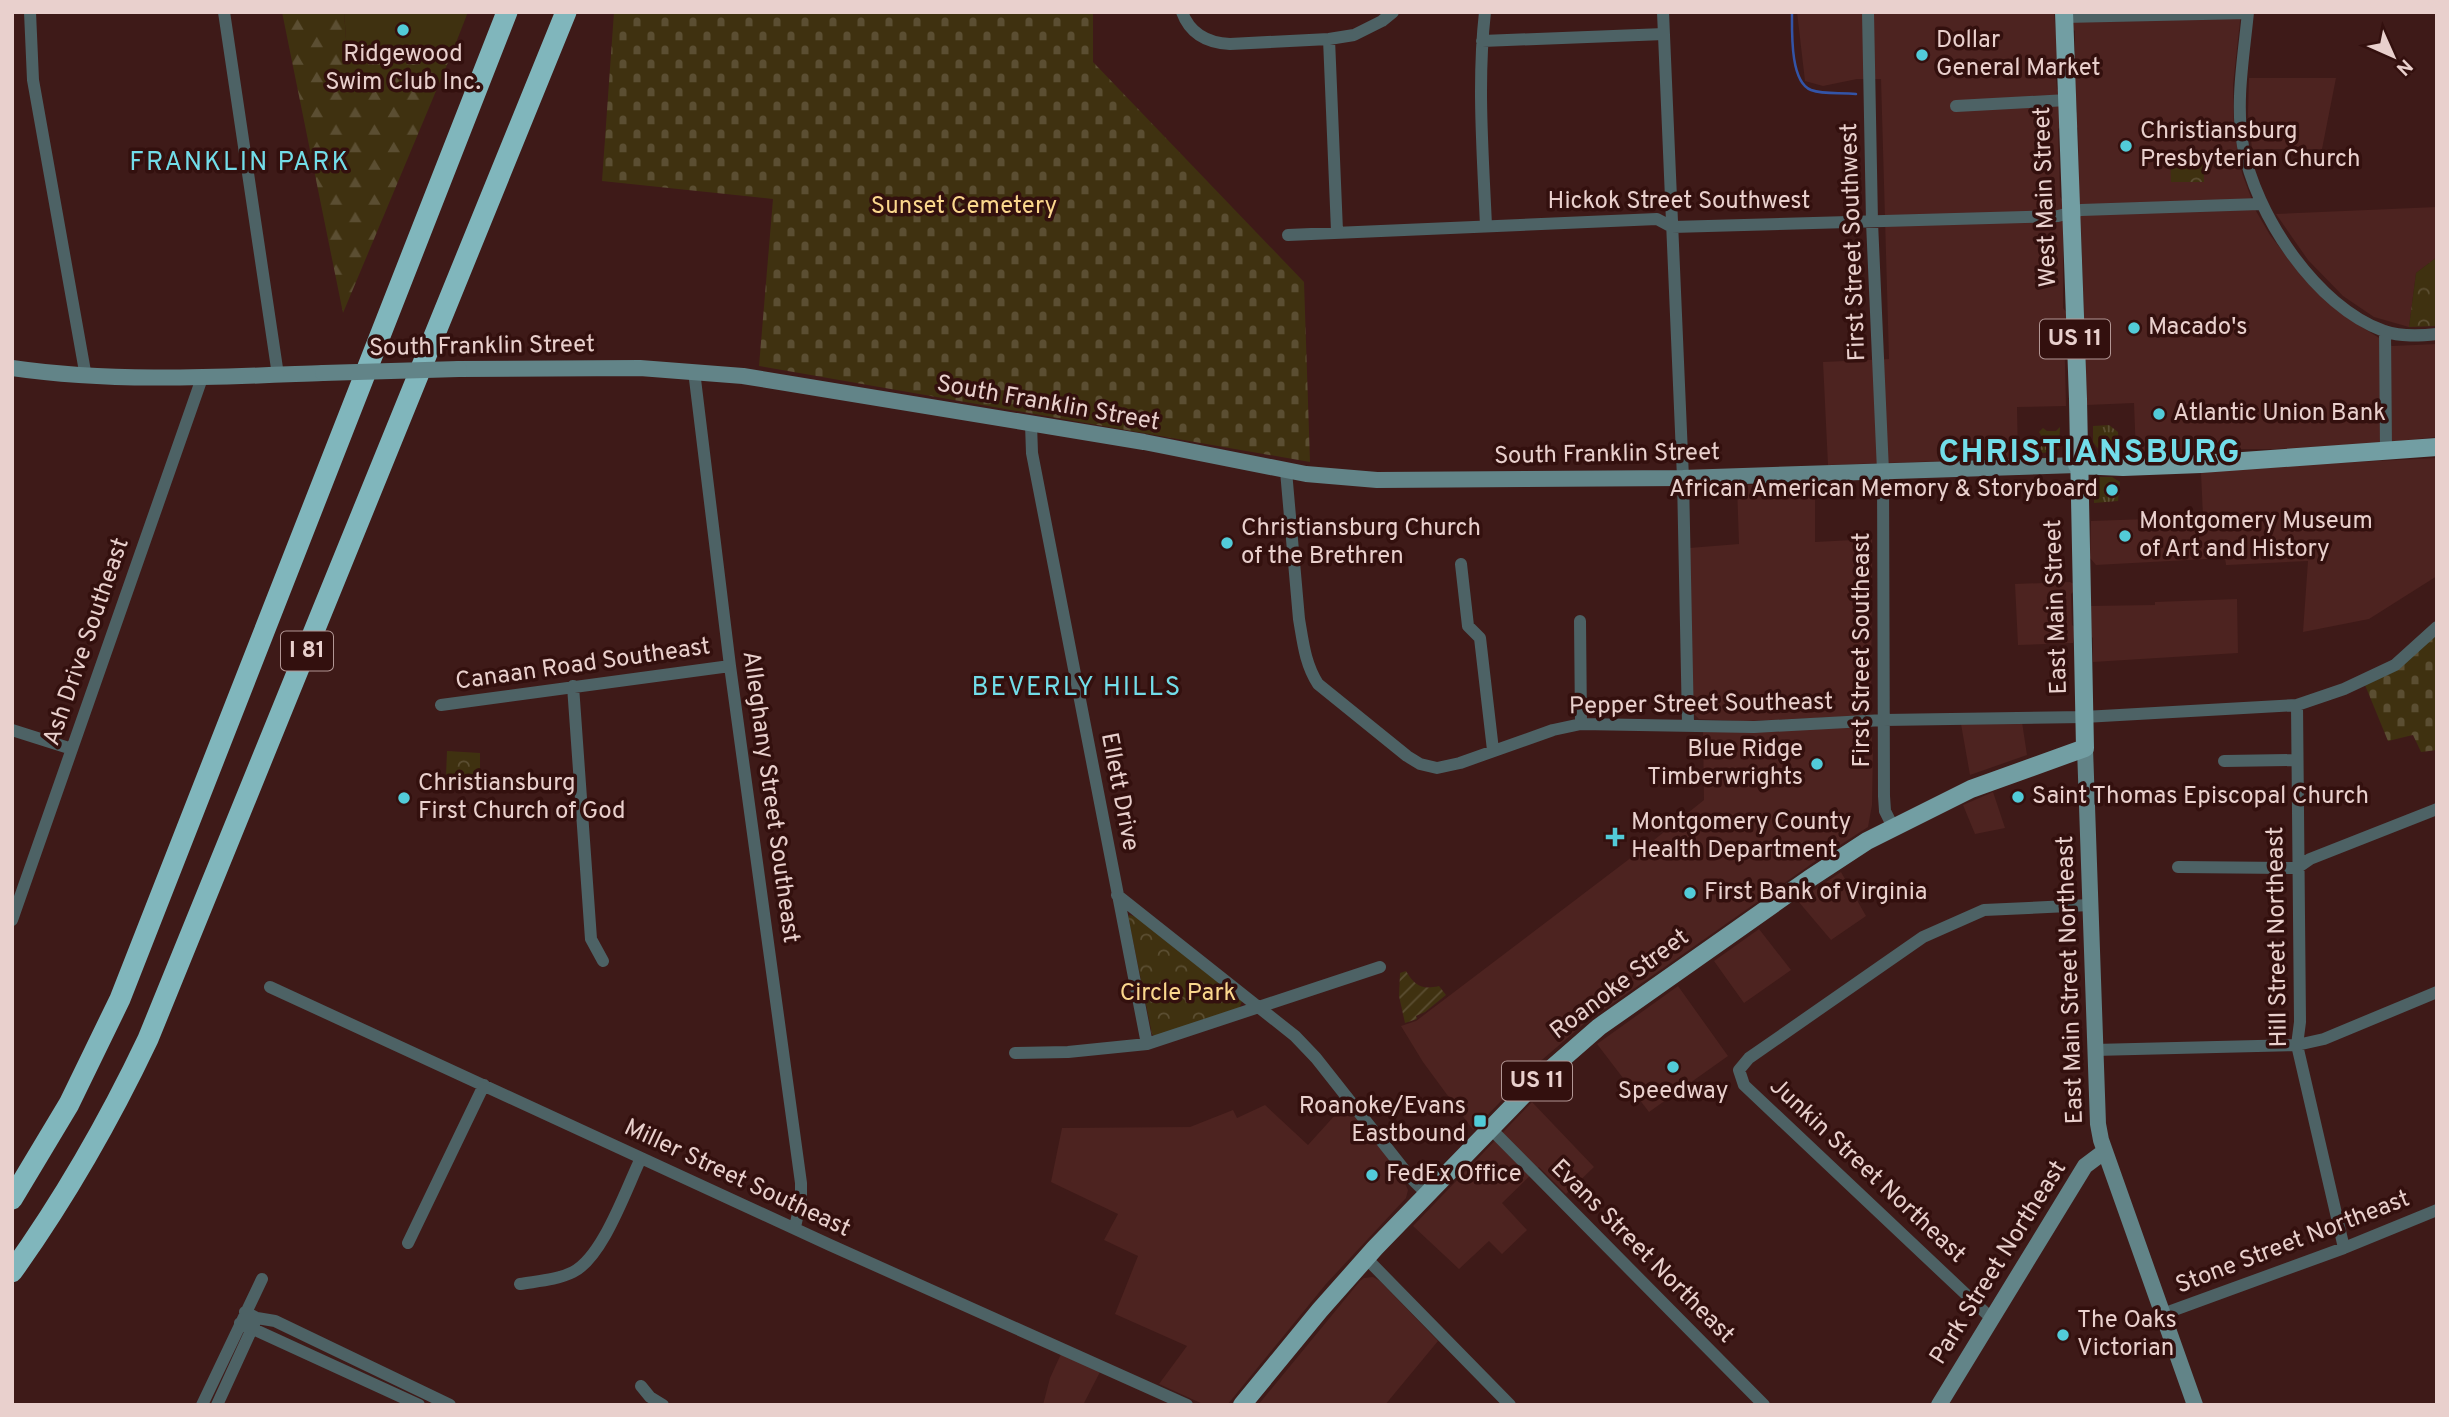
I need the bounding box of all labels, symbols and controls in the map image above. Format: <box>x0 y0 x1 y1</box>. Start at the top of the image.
north arrow <box>2358 21 2428 91</box>
marker: Ridgewood Swim Club Inc. <box>395 22 411 38</box>
place label: Dollar General Market <box>1936 26 2101 84</box>
place label: Ridgewood Swim Club Inc. <box>325 40 481 98</box>
marker: Dollar General Market <box>1914 47 1930 63</box>
text: N <box>2390 53 2417 80</box>
street label: West Main Street <box>2028 106 2064 288</box>
place label: Christiansburg Presbyterian Church <box>2140 117 2360 175</box>
street label: First Street Southwest <box>1835 122 1873 362</box>
marker: Christiansburg Presbyterian Church <box>2118 138 2134 154</box>
district label: FRANKLIN PARK <box>129 147 351 180</box>
street label: Hickok Street Southwest <box>1548 187 1810 217</box>
park label: Sunset Cemetery <box>871 192 1057 222</box>
place label: Macado's <box>2148 313 2248 343</box>
road number: US 11 <box>2040 320 2110 358</box>
marker: Macado's <box>2126 320 2142 336</box>
street label: South Franklin Street <box>369 330 595 364</box>
street label: South Franklin Street <box>934 370 1162 438</box>
place label: Atlantic Union Bank <box>2173 399 2386 429</box>
marker: Atlantic Union Bank <box>2151 406 2167 422</box>
district label: CHRISTIANSBURG <box>1938 434 2242 474</box>
street label: South Franklin Street <box>1494 438 1720 472</box>
place label: African American Memory & Storyboard <box>1669 475 2098 505</box>
marker: African American Memory & Storyboard <box>2104 482 2120 498</box>
place label: Montgomery Museum of Art and History <box>2139 507 2373 565</box>
place label: Christiansburg Church of the Brethren <box>1241 514 1481 572</box>
street label: East Main Street <box>2039 519 2075 695</box>
marker: Montgomery Museum of Art and History <box>2117 528 2133 544</box>
street label: First Street Southeast <box>1848 533 1878 767</box>
street label: Ash Drive Southeast <box>37 534 137 750</box>
marker: Christiansburg Church of the Brethren <box>1219 535 1235 551</box>
road number: I 81 <box>281 632 333 670</box>
street label: Canaan Road Southeast <box>454 632 712 698</box>
street label: Alleghany Street Southeast <box>735 649 805 945</box>
district label: BEVERLY HILLS <box>972 672 1182 705</box>
street label: Pepper Street Southeast <box>1569 688 1833 722</box>
street label: Ellett Drive <box>1093 730 1145 854</box>
place label: Blue Ridge Timberwrights <box>1647 735 1803 793</box>
marker: Blue Ridge Timberwrights <box>1809 756 1825 772</box>
place label: Christiansburg First Church of God <box>418 769 626 827</box>
place label: Saint Thomas Episcopal Church <box>2032 782 2369 812</box>
marker: Saint Thomas Episcopal Church <box>2010 789 2026 805</box>
marker: Christiansburg First Church of God <box>396 790 412 806</box>
place label: Montgomery County Health Department <box>1631 808 1851 866</box>
street label: Hill Street Northeast <box>2261 826 2295 1048</box>
marker: Montgomery County Health Department <box>1605 827 1625 847</box>
street label: East Main Street Northeast <box>2051 835 2091 1125</box>
place label: First Bank of Virginia <box>1704 878 1927 908</box>
marker: First Bank of Virginia <box>1682 885 1698 901</box>
street label: Roanoke Street <box>1545 923 1695 1047</box>
park label: Circle Park <box>1120 979 1236 1009</box>
marker: Speedway <box>1665 1059 1681 1075</box>
road number: US 11 <box>1502 1062 1572 1100</box>
street label: Junkin Street Northeast <box>1762 1072 1972 1270</box>
place label: Speedway <box>1618 1077 1728 1107</box>
place label: Roanoke/Evans Eastbound <box>1299 1092 1466 1150</box>
street label: Miller Street Southeast <box>619 1113 855 1245</box>
marker: Roanoke/Evans Eastbound <box>1472 1113 1488 1129</box>
street label: Evans Street Northeast <box>1544 1154 1740 1350</box>
street label: Park Street Northeast <box>1924 1155 2074 1371</box>
place label: FedEx Office <box>1386 1160 1522 1190</box>
marker: FedEx Office <box>1364 1167 1380 1183</box>
street label: Stone Street Northeast <box>2172 1184 2414 1302</box>
place label: The Oaks Victorian <box>2077 1306 2177 1364</box>
marker: The Oaks Victorian <box>2055 1327 2071 1343</box>

